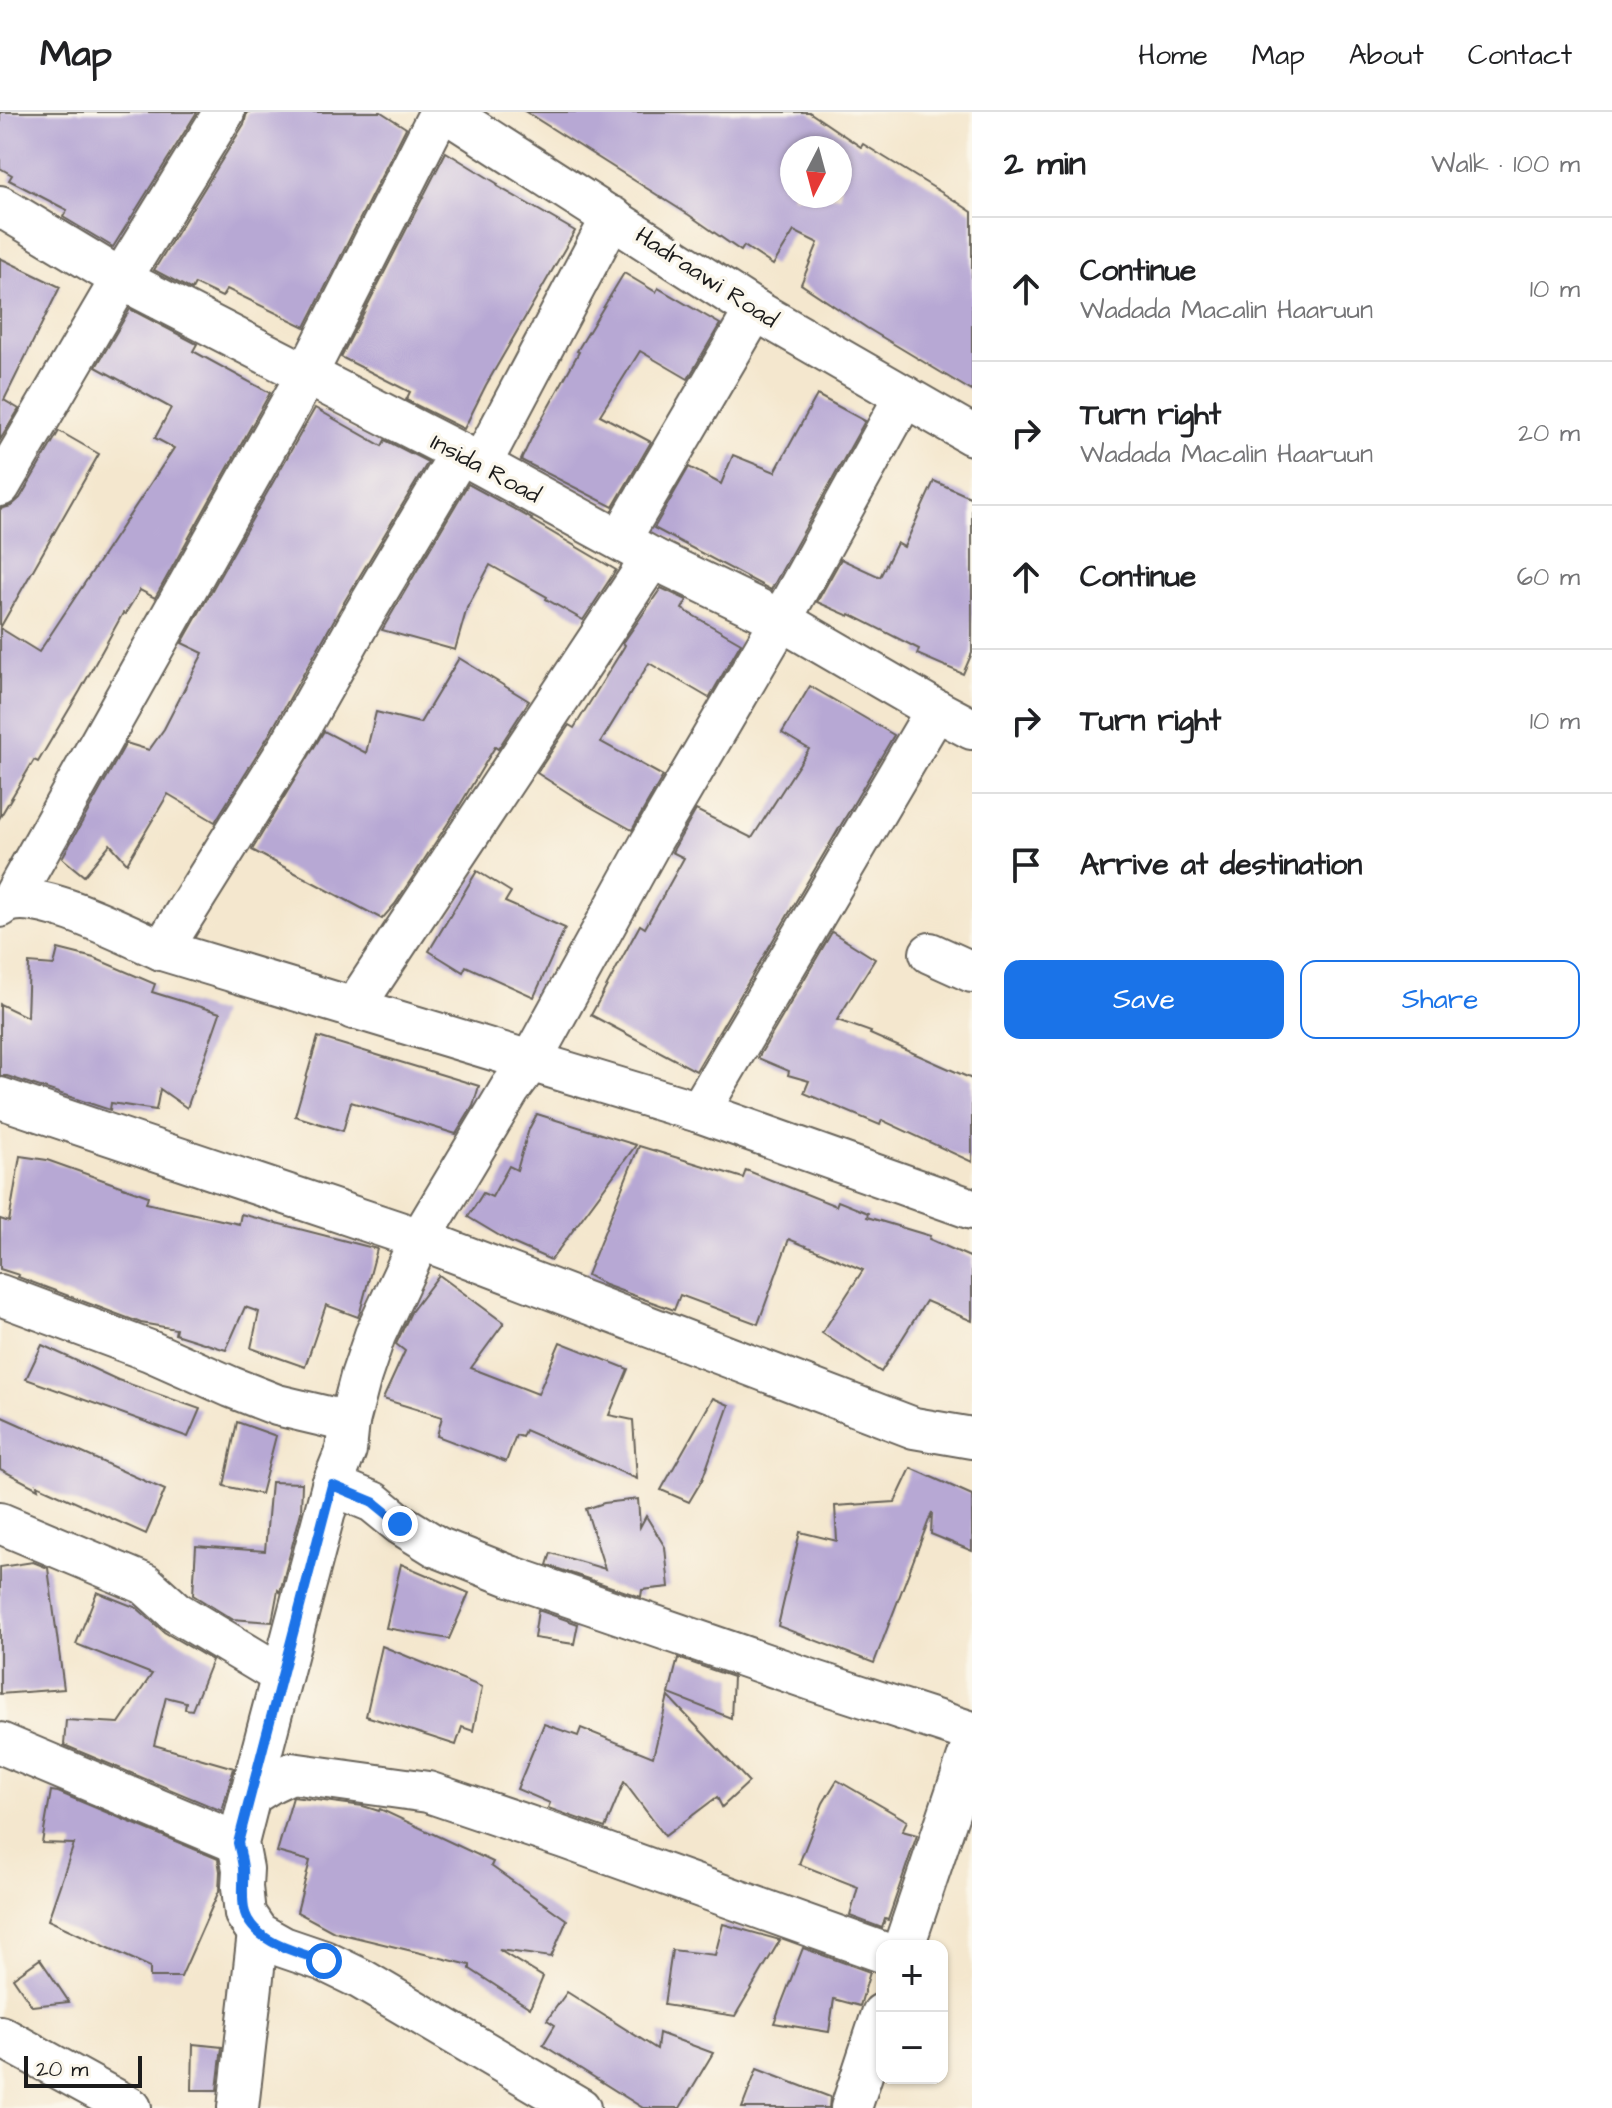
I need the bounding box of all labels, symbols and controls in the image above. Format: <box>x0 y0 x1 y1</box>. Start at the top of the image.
text: Map <box>40 29 112 81</box>
text: Home <box>1138 36 1208 75</box>
text: Map <box>1252 36 1305 75</box>
text: About <box>1349 36 1424 75</box>
text: Contact <box>1468 36 1572 75</box>
north arrow <box>780 136 852 208</box>
text: 2 min <box>1004 140 1086 188</box>
text: Walk · 100 m <box>1431 146 1580 182</box>
street label: Hadraawi Road <box>628 219 785 337</box>
text: Continue <box>1080 250 1196 292</box>
icon: ahead <box>1004 267 1048 311</box>
text: 10 m <box>1530 271 1580 307</box>
text: Wadada Macalin Haaruun <box>1080 292 1373 328</box>
text: Turn right <box>1080 394 1221 436</box>
icon: right <box>1004 411 1048 455</box>
text: 20 m <box>1518 415 1580 451</box>
street label: Insida Road <box>424 426 547 512</box>
text: Wadada Macalin Haaruun <box>1080 436 1373 472</box>
icon: ahead <box>1004 555 1048 599</box>
text: Continue <box>1080 556 1196 598</box>
text: 60 m <box>1517 559 1580 595</box>
icon: right <box>1004 699 1048 743</box>
text: Turn right <box>1080 700 1221 742</box>
text: 10 m <box>1530 703 1580 739</box>
icon: arrive <box>1004 843 1048 887</box>
text: Arrive at destination <box>1080 844 1362 886</box>
button: Save <box>1004 960 1284 1039</box>
button: Share <box>1300 960 1580 1039</box>
route end <box>382 1506 418 1542</box>
map controls <box>876 1940 948 2084</box>
button: + <box>876 1940 948 2012</box>
route start <box>306 1943 342 1979</box>
button: − <box>876 2012 948 2084</box>
scale bar <box>24 2052 142 2088</box>
text: 20 m <box>36 2054 88 2085</box>

